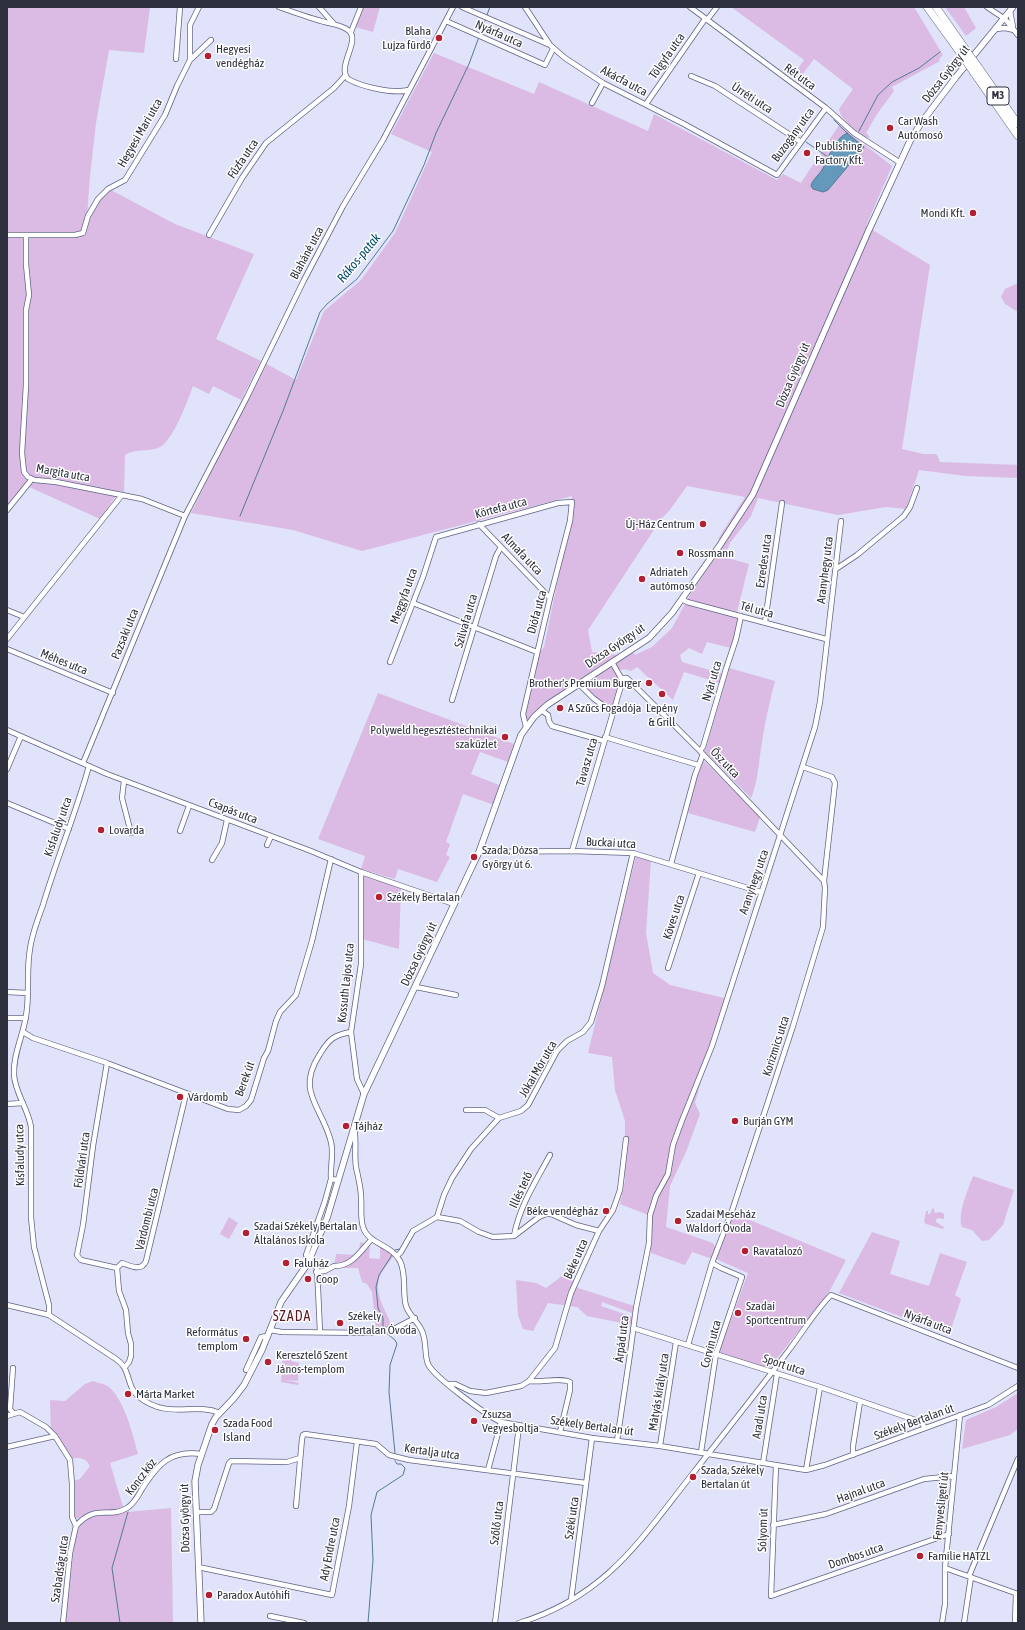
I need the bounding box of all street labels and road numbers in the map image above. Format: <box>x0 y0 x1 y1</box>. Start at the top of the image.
street label: Nyárfa utca <box>473 17 525 51</box>
street label: Tölgyfa utca <box>646 30 688 82</box>
street label: Dózsa György út <box>919 42 973 106</box>
street label: Rét utca <box>781 61 819 93</box>
street label: Akácfa utca <box>598 63 650 99</box>
street label: Úrréti utca <box>729 79 775 117</box>
road number: M3 <box>987 87 1009 105</box>
street label: Hegyesi Mari utca <box>114 96 166 170</box>
street label: Buzogány utca <box>769 105 817 165</box>
street label: Fűzfa utca <box>225 137 261 181</box>
street label: Blaháné utca <box>287 224 327 282</box>
street label: Dózsa György út <box>773 340 813 410</box>
street label: Margita utca <box>35 461 91 485</box>
street label: Körtefa utca <box>473 494 529 522</box>
street label: Almafa utca <box>498 530 546 578</box>
street label: Ezredes utca <box>753 533 775 589</box>
street label: Aranyhegy utca <box>814 536 836 604</box>
street label: Meggyfa utca <box>387 566 421 626</box>
street label: Diófa utca <box>524 588 550 636</box>
street label: Szilvafa utca <box>451 592 481 650</box>
street label: Tél utca <box>739 599 775 621</box>
street label: Pazsaki utca <box>108 606 142 662</box>
street label: Dózsa György út <box>582 621 648 671</box>
street label: Méhes utca <box>38 646 90 678</box>
street label: Nyár utca <box>699 659 725 703</box>
street label: Tavasz utca <box>573 736 601 788</box>
street label: Ősz utca <box>707 745 743 781</box>
street label: Kisfaludy utca <box>41 795 75 859</box>
street label: Csapás utca <box>206 795 260 827</box>
street label: Buckai utca <box>585 834 637 852</box>
street label: Aranyhegy utca <box>736 848 772 916</box>
street label: Köves utca <box>660 893 688 941</box>
street label: Dózsa György út <box>398 920 440 988</box>
street label: Kossuth Lajos utca <box>335 942 357 1024</box>
street label: Korizmics utca <box>759 1014 793 1078</box>
street label: Jókai Mór utca <box>516 1038 560 1100</box>
street label: Berek út <box>232 1059 258 1099</box>
street label: Kisfaludy utca <box>12 1124 28 1186</box>
street label: Földvári utca <box>71 1131 93 1189</box>
street label: Illés tető <box>506 1170 536 1210</box>
street label: Várdombi utca <box>132 1186 162 1252</box>
street label: Béke utca <box>561 1237 591 1281</box>
street label: Nyárfa utca <box>902 1306 954 1338</box>
street label: Árpád utca <box>612 1315 632 1363</box>
street label: Corvin utca <box>698 1319 724 1369</box>
street label: Sport utca <box>761 1351 807 1379</box>
street label: Mátyás király utca <box>646 1352 672 1432</box>
street label: Aradi utca <box>749 1394 771 1440</box>
street label: Székely Bertalan út <box>872 1401 956 1443</box>
street label: Székely Bertalan út <box>549 1413 635 1439</box>
street label: Kertalja utca <box>403 1441 461 1463</box>
street label: Koncz köz <box>122 1456 160 1498</box>
street label: Fenyvesligeti út <box>930 1471 952 1541</box>
street label: Hajnal utca <box>835 1476 887 1506</box>
street label: Dózsa György út <box>177 1483 193 1553</box>
street label: Széki utca <box>562 1496 582 1540</box>
street label: Szőlő utca <box>487 1500 507 1546</box>
street label: Sólyom út <box>755 1508 771 1552</box>
street label: Ady Endre utca <box>317 1516 343 1582</box>
street label: Szabadság utca <box>48 1534 72 1604</box>
street label: Dombos utca <box>827 1540 885 1572</box>

